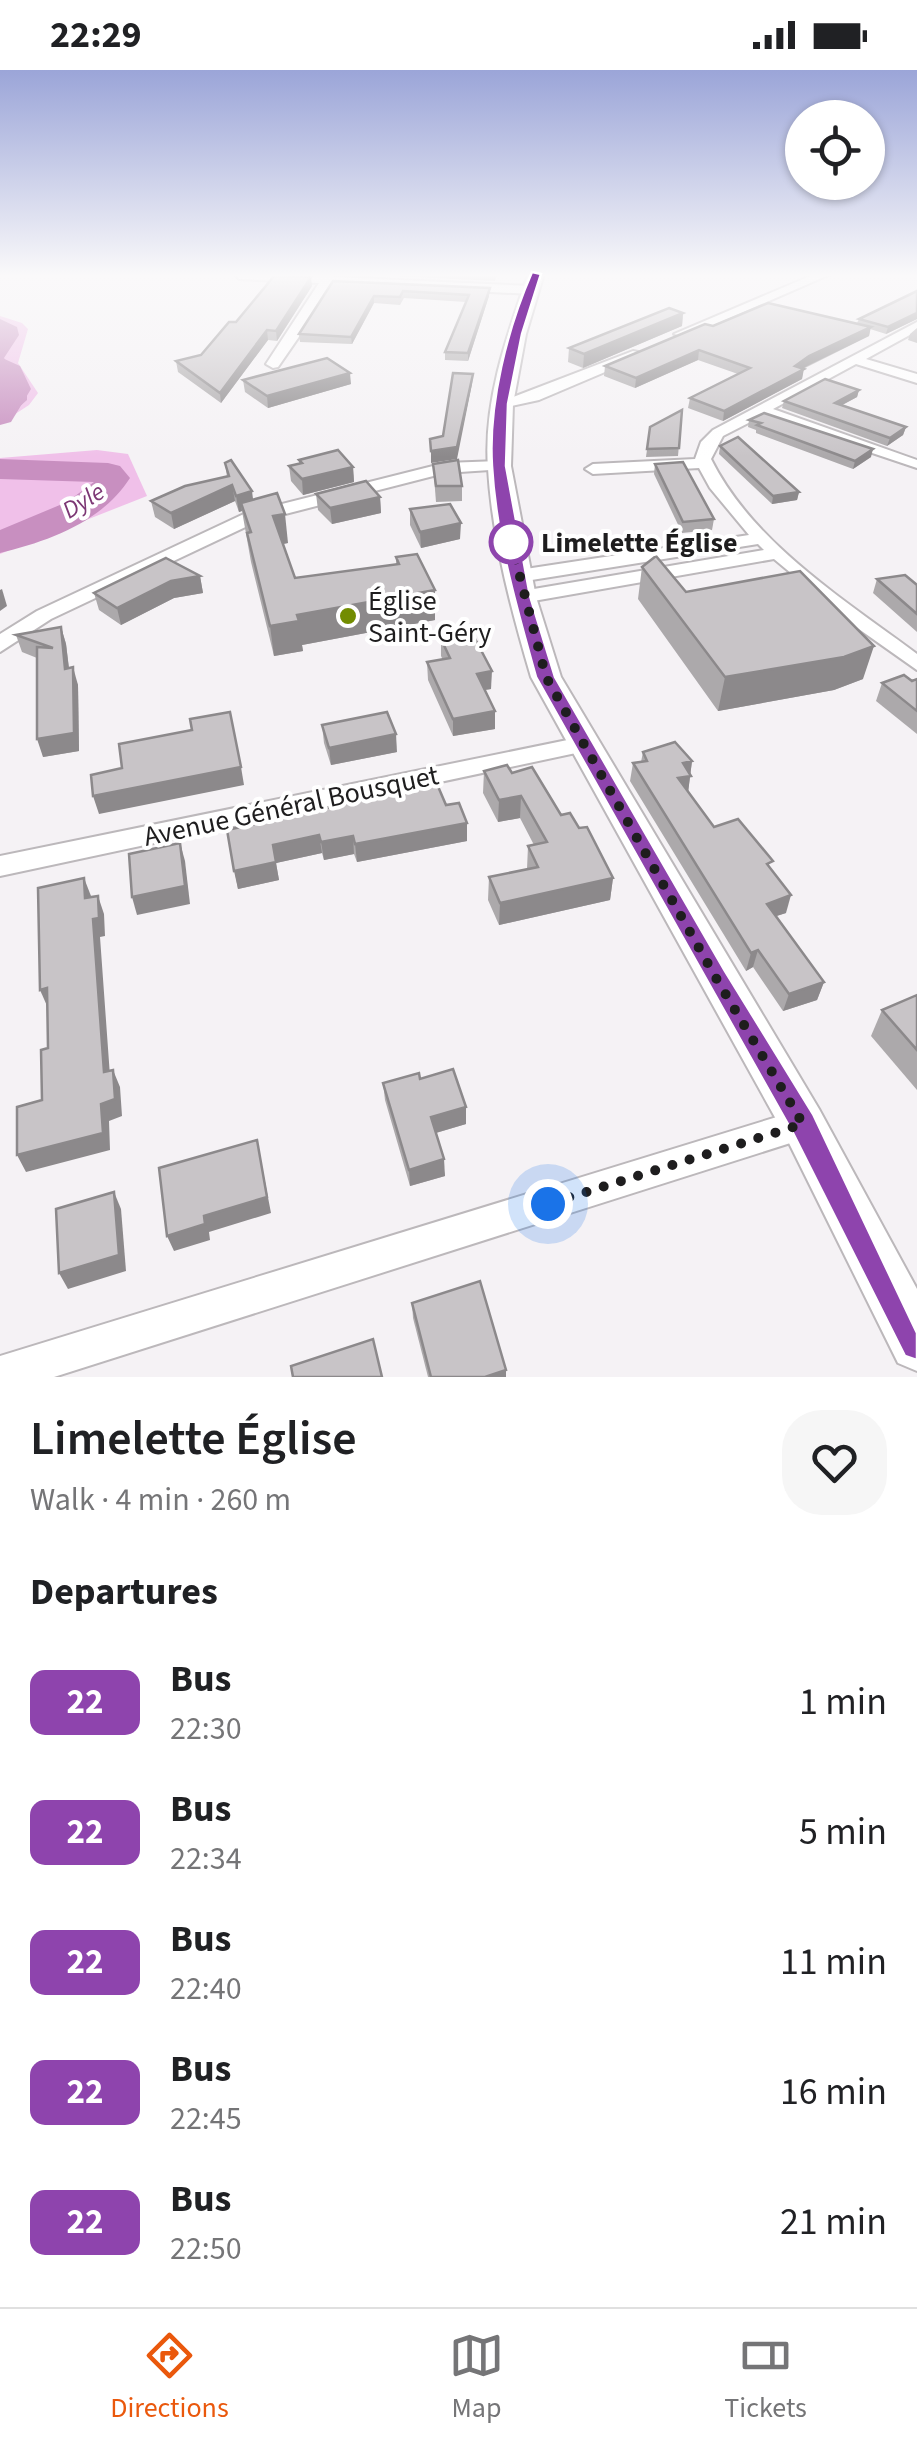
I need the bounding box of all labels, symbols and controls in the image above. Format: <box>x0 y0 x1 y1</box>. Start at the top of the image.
text: 22:29 <box>50 8 142 62</box>
map controls <box>785 100 885 200</box>
button: locate <box>785 100 885 200</box>
water label: Dyle <box>55 474 112 528</box>
marker: Limelette Église <box>490 521 532 563</box>
place label: Limelette Église <box>541 523 737 563</box>
place label: Église Saint-Géry <box>368 581 491 653</box>
marker: Église Saint-Géry <box>337 605 359 627</box>
street label: Avenue Général Bousquet <box>140 755 443 857</box>
your location <box>523 1179 573 1229</box>
text: Limelette Église <box>30 1405 357 1473</box>
button: heart <box>782 1410 887 1515</box>
text: Walk · 4 min · 260 m <box>30 1477 291 1523</box>
text: Departures <box>30 1565 218 1619</box>
text: Bus <box>170 1652 231 1706</box>
text: 1 min <box>799 1675 887 1729</box>
text: 22 <box>67 1677 103 1727</box>
text: 22:30 <box>170 1706 242 1752</box>
text: Bus <box>170 1782 231 1836</box>
text: 5 min <box>799 1805 887 1859</box>
text: 22 <box>67 1807 103 1857</box>
text: 22:34 <box>170 1836 242 1882</box>
text: Bus <box>170 1912 231 1966</box>
text: 11 min <box>780 1935 887 1989</box>
text: 22 <box>67 1937 103 1987</box>
text: 22:40 <box>170 1966 242 2012</box>
text: Bus <box>170 2042 231 2096</box>
text: 16 min <box>780 2065 887 2119</box>
text: 22 <box>67 2067 103 2117</box>
text: 22:45 <box>170 2096 242 2142</box>
text: Bus <box>170 2172 231 2226</box>
text: 21 min <box>780 2195 887 2249</box>
text: 22 <box>67 2197 103 2247</box>
text: 22:50 <box>170 2226 242 2272</box>
tab: Directions <box>110 2328 229 2428</box>
tab: Map <box>449 2328 504 2428</box>
tab: Tickets <box>724 2328 807 2428</box>

